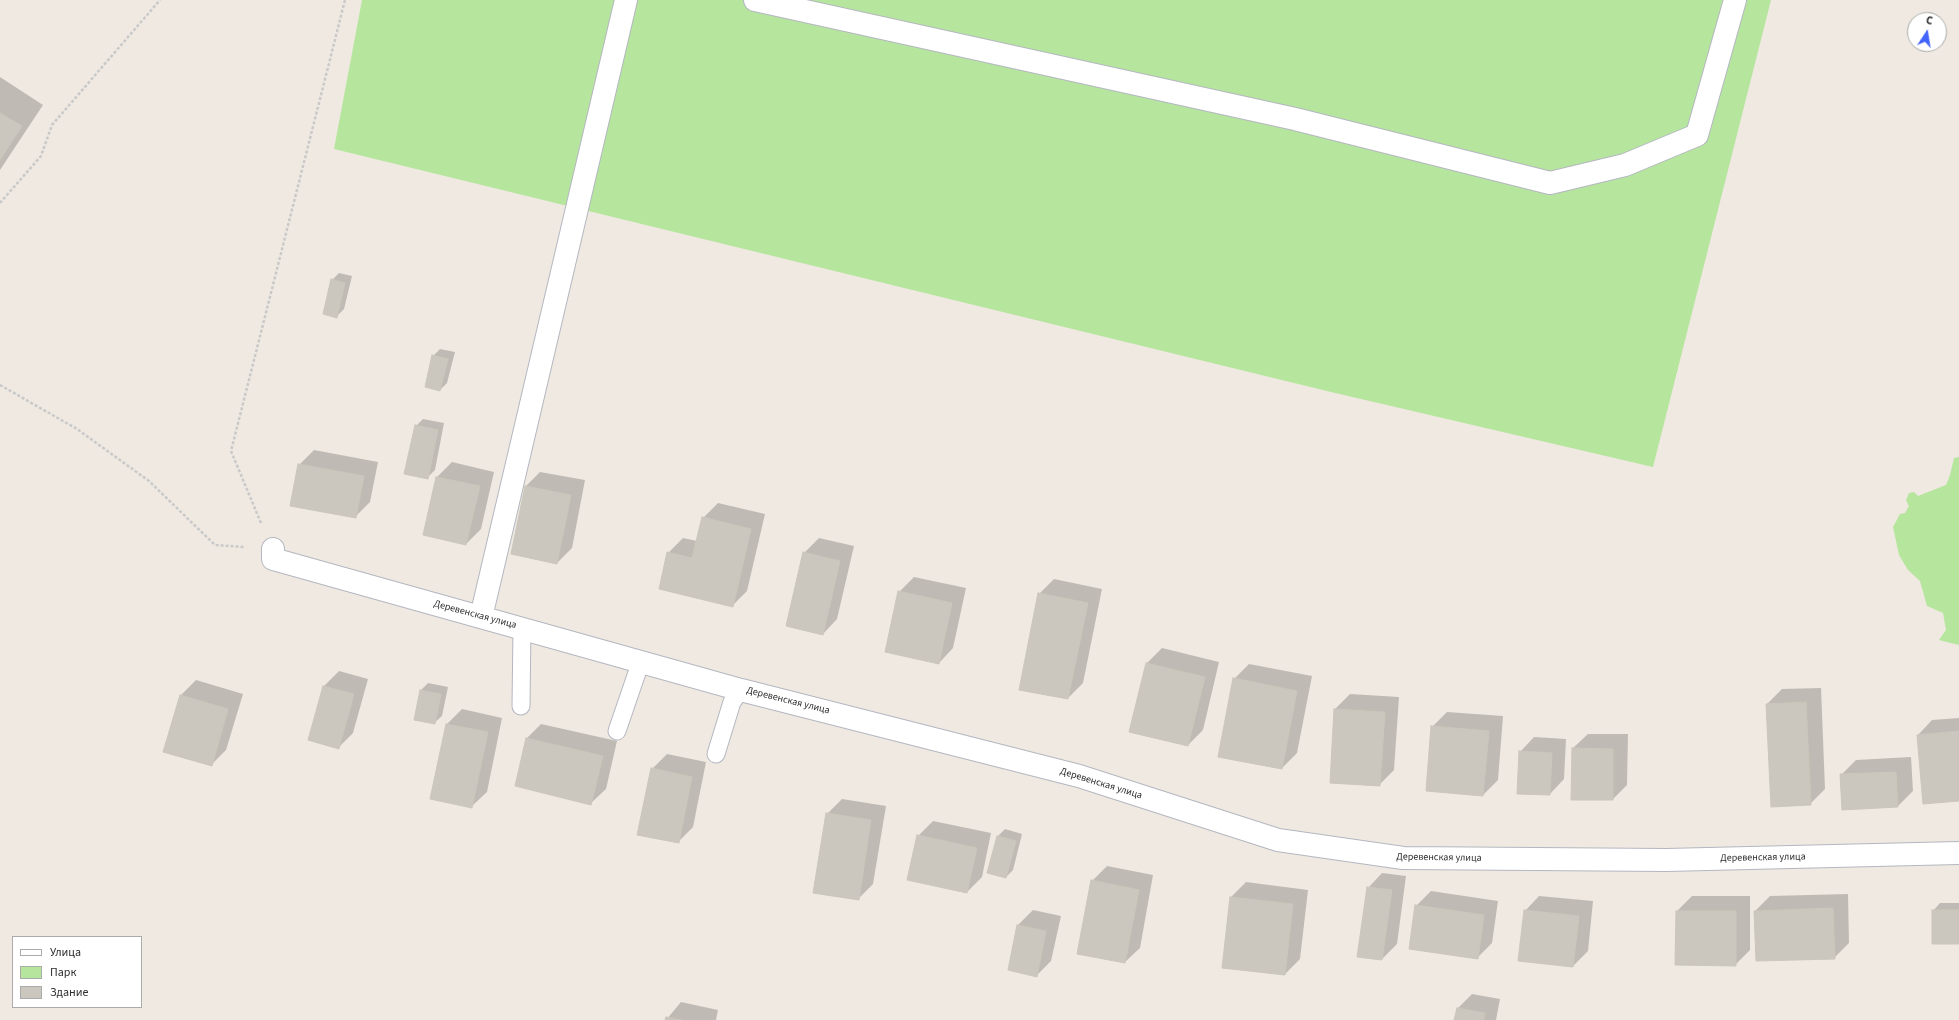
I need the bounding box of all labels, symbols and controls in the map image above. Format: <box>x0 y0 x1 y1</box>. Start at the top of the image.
north arrow <box>1907 12 1947 52</box>
text: С <box>1925 13 1934 29</box>
street label: Деревенская улица <box>432 598 518 632</box>
street label: Деревенская улица <box>745 685 831 717</box>
street label: Деревенская улица <box>1058 766 1144 802</box>
street label: Деревенская улица <box>1396 851 1482 865</box>
street label: Деревенская улица <box>1720 851 1806 865</box>
legend <box>12 936 142 1008</box>
text: Улица <box>50 944 81 961</box>
text: Парк <box>50 964 76 981</box>
text: Здание <box>50 984 89 1001</box>

